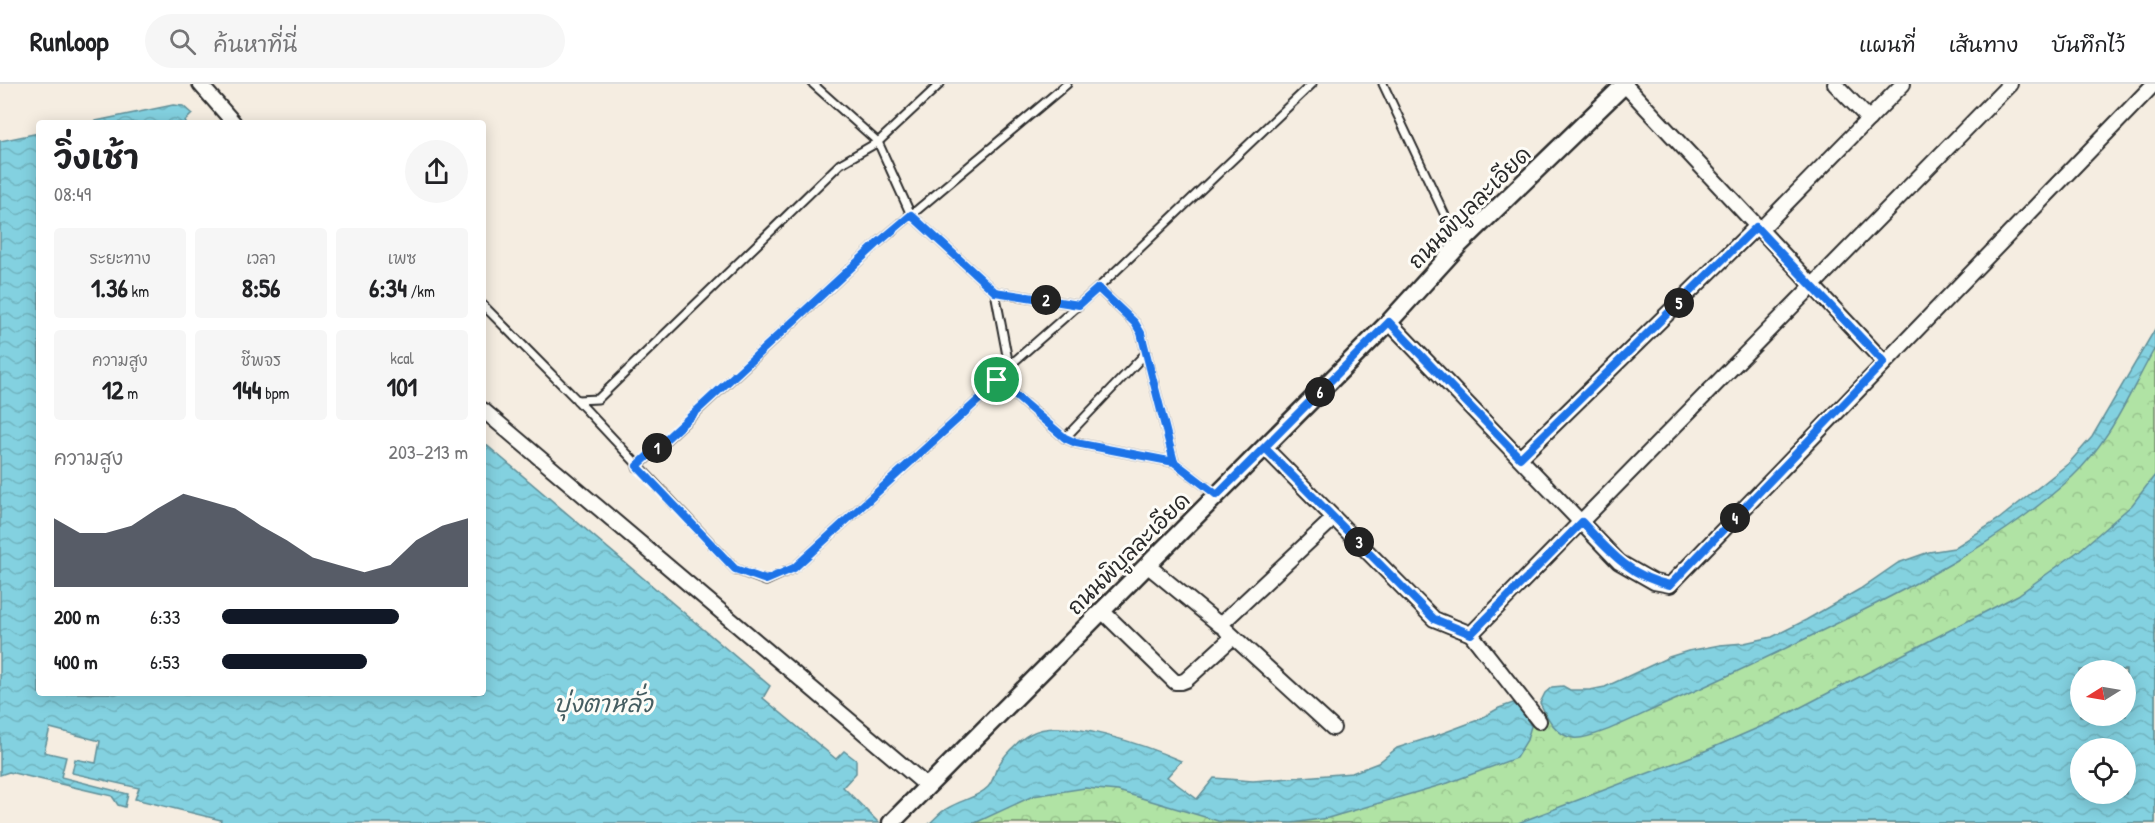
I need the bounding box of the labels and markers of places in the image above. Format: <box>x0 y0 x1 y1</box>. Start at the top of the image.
pin: 2 <box>1031 285 1061 315</box>
pin: 5 <box>1664 288 1694 318</box>
pin <box>971 354 1022 405</box>
pin: 6 <box>1305 377 1335 407</box>
pin: 1 <box>642 433 672 463</box>
pin: 4 <box>1720 503 1750 533</box>
pin: 3 <box>1344 527 1374 557</box>

